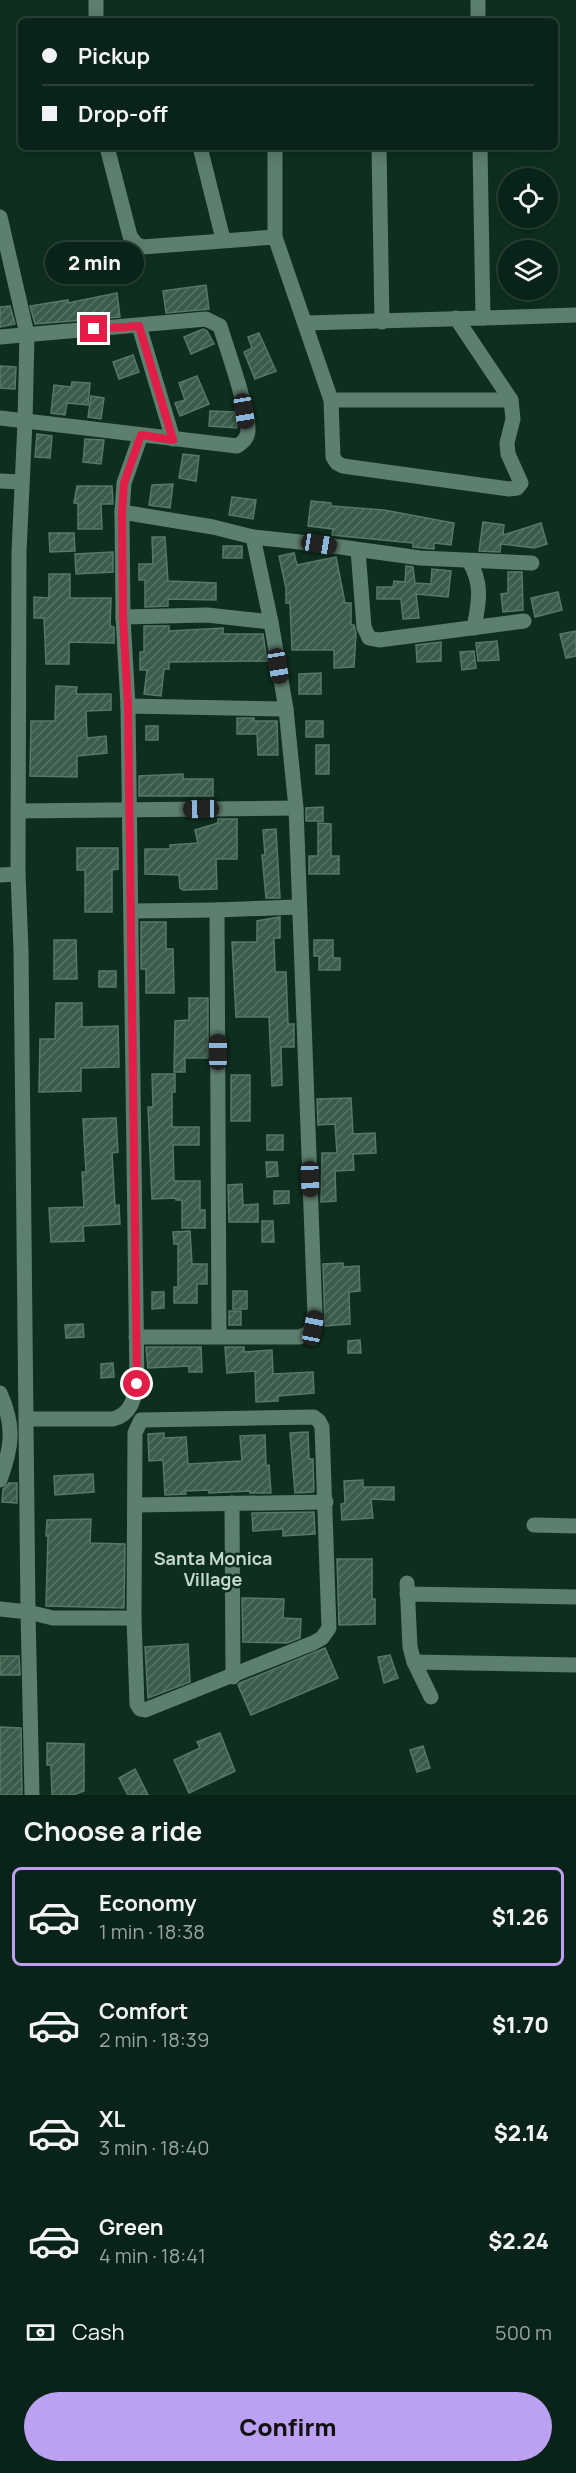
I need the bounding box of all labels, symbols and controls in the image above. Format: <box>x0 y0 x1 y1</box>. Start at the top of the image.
text: Pickup <box>78 41 150 71</box>
text: Drop-off <box>78 99 168 129</box>
map controls <box>498 168 558 300</box>
button: locate <box>498 168 558 228</box>
button: layers <box>498 240 558 300</box>
callout: 2 min <box>44 242 144 284</box>
text: 2 min <box>68 249 121 276</box>
route end <box>80 315 107 342</box>
car <box>232 392 256 430</box>
car <box>300 532 338 556</box>
car <box>266 647 290 685</box>
car <box>183 800 219 818</box>
car <box>209 1034 227 1070</box>
car <box>300 1161 320 1197</box>
car <box>301 1309 325 1347</box>
route start <box>123 1370 150 1397</box>
district label: Santa Monica Village <box>154 1546 272 1591</box>
text: Choose a ride <box>24 1812 202 1849</box>
text: Economy <box>99 1888 197 1918</box>
icon: car <box>27 1890 81 1944</box>
text: $1.26 <box>492 1902 549 1932</box>
text: 1 min · 18:38 <box>99 1918 205 1945</box>
text: Comfort <box>99 1996 188 2026</box>
icon: car <box>27 1998 81 2052</box>
text: $1.70 <box>492 2010 549 2040</box>
text: 2 min · 18:39 <box>99 2026 209 2053</box>
text: XL <box>99 2104 125 2134</box>
icon: car <box>27 2106 81 2160</box>
text: $2.14 <box>494 2118 549 2148</box>
text: 3 min · 18:40 <box>99 2134 209 2161</box>
text: Green <box>99 2212 164 2242</box>
icon: car <box>27 2214 81 2268</box>
text: $2.24 <box>488 2226 549 2256</box>
text: 4 min · 18:41 <box>99 2242 206 2269</box>
icon: cash <box>24 2316 57 2349</box>
text: Cash <box>72 2317 125 2347</box>
text: 500 m <box>495 2319 552 2346</box>
button: Confirm <box>24 2392 552 2461</box>

